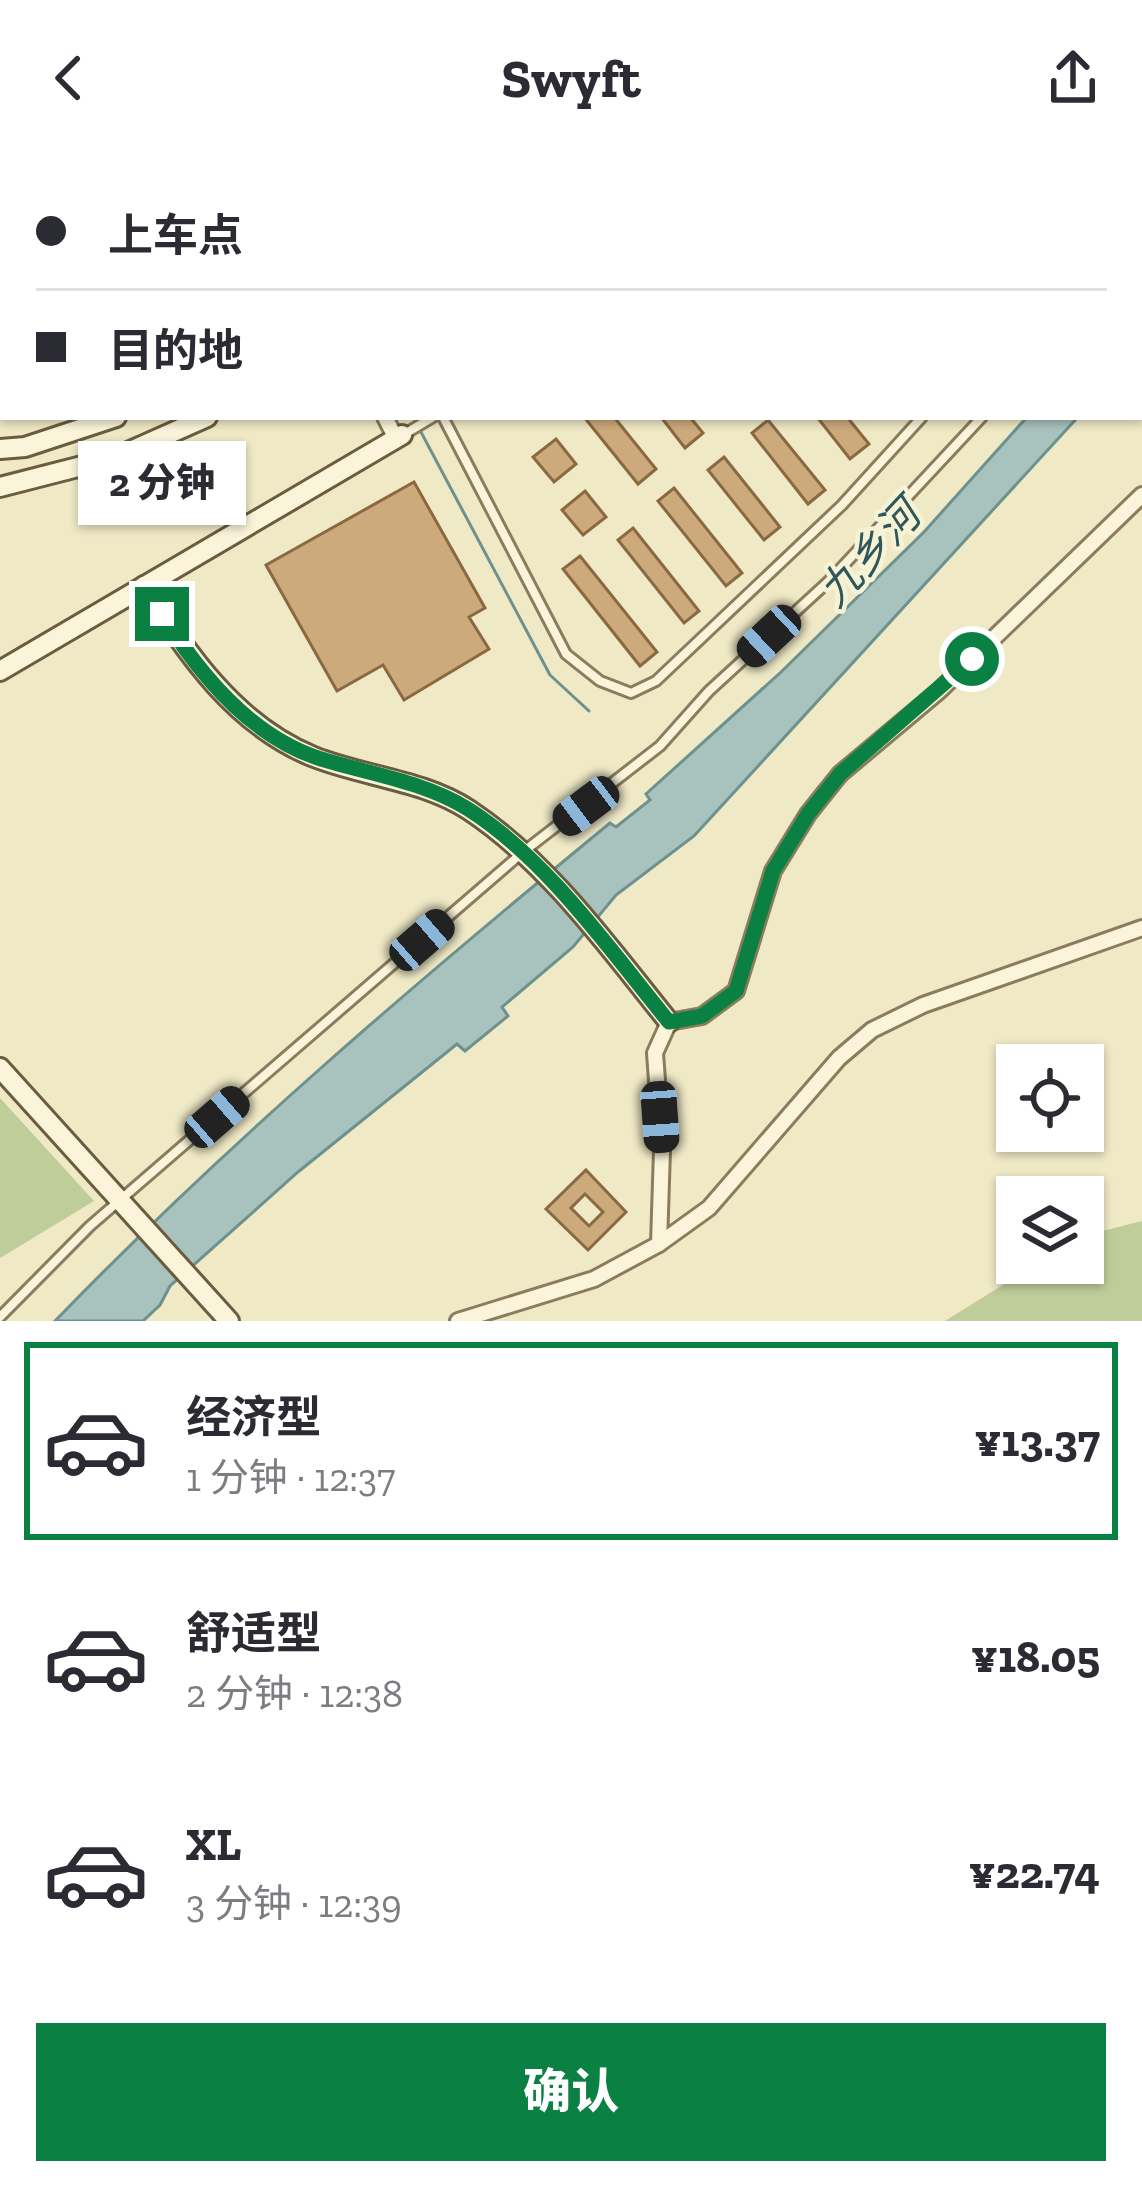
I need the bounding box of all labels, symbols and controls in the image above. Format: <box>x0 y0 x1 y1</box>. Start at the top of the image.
icon: back <box>36 45 102 111</box>
icon: share <box>1040 45 1106 111</box>
text: Swyft <box>501 46 641 111</box>
text: 上车点 <box>108 209 243 263</box>
text: 目的地 <box>108 324 243 378</box>
callout: 2 分钟 <box>78 440 246 524</box>
text: 2 分钟 <box>109 459 215 506</box>
water label: 九乡河 <box>808 485 936 617</box>
route end <box>135 587 189 641</box>
car <box>730 598 808 674</box>
route start <box>945 632 999 686</box>
car <box>546 770 626 842</box>
car <box>383 903 461 977</box>
map controls <box>996 1044 1104 1284</box>
button: locate <box>996 1044 1104 1152</box>
car <box>178 1080 256 1154</box>
car <box>640 1080 680 1154</box>
button: layers <box>996 1176 1104 1284</box>
icon: car <box>42 1387 150 1495</box>
text: 经济型 <box>186 1391 321 1445</box>
text: ¥13.37 <box>975 1414 1100 1468</box>
text: 1 分钟 · 12:37 <box>186 1454 395 1501</box>
icon: car <box>42 1603 150 1711</box>
text: 舒适型 <box>186 1607 321 1661</box>
text: ¥18.05 <box>971 1630 1100 1684</box>
text: 2 分钟 · 12:38 <box>186 1670 403 1717</box>
text: XL <box>186 1818 241 1872</box>
icon: car <box>42 1819 150 1927</box>
text: ¥22.74 <box>969 1846 1100 1900</box>
text: 3 分钟 · 12:39 <box>186 1880 402 1927</box>
button: 确认 <box>36 2023 1106 2161</box>

